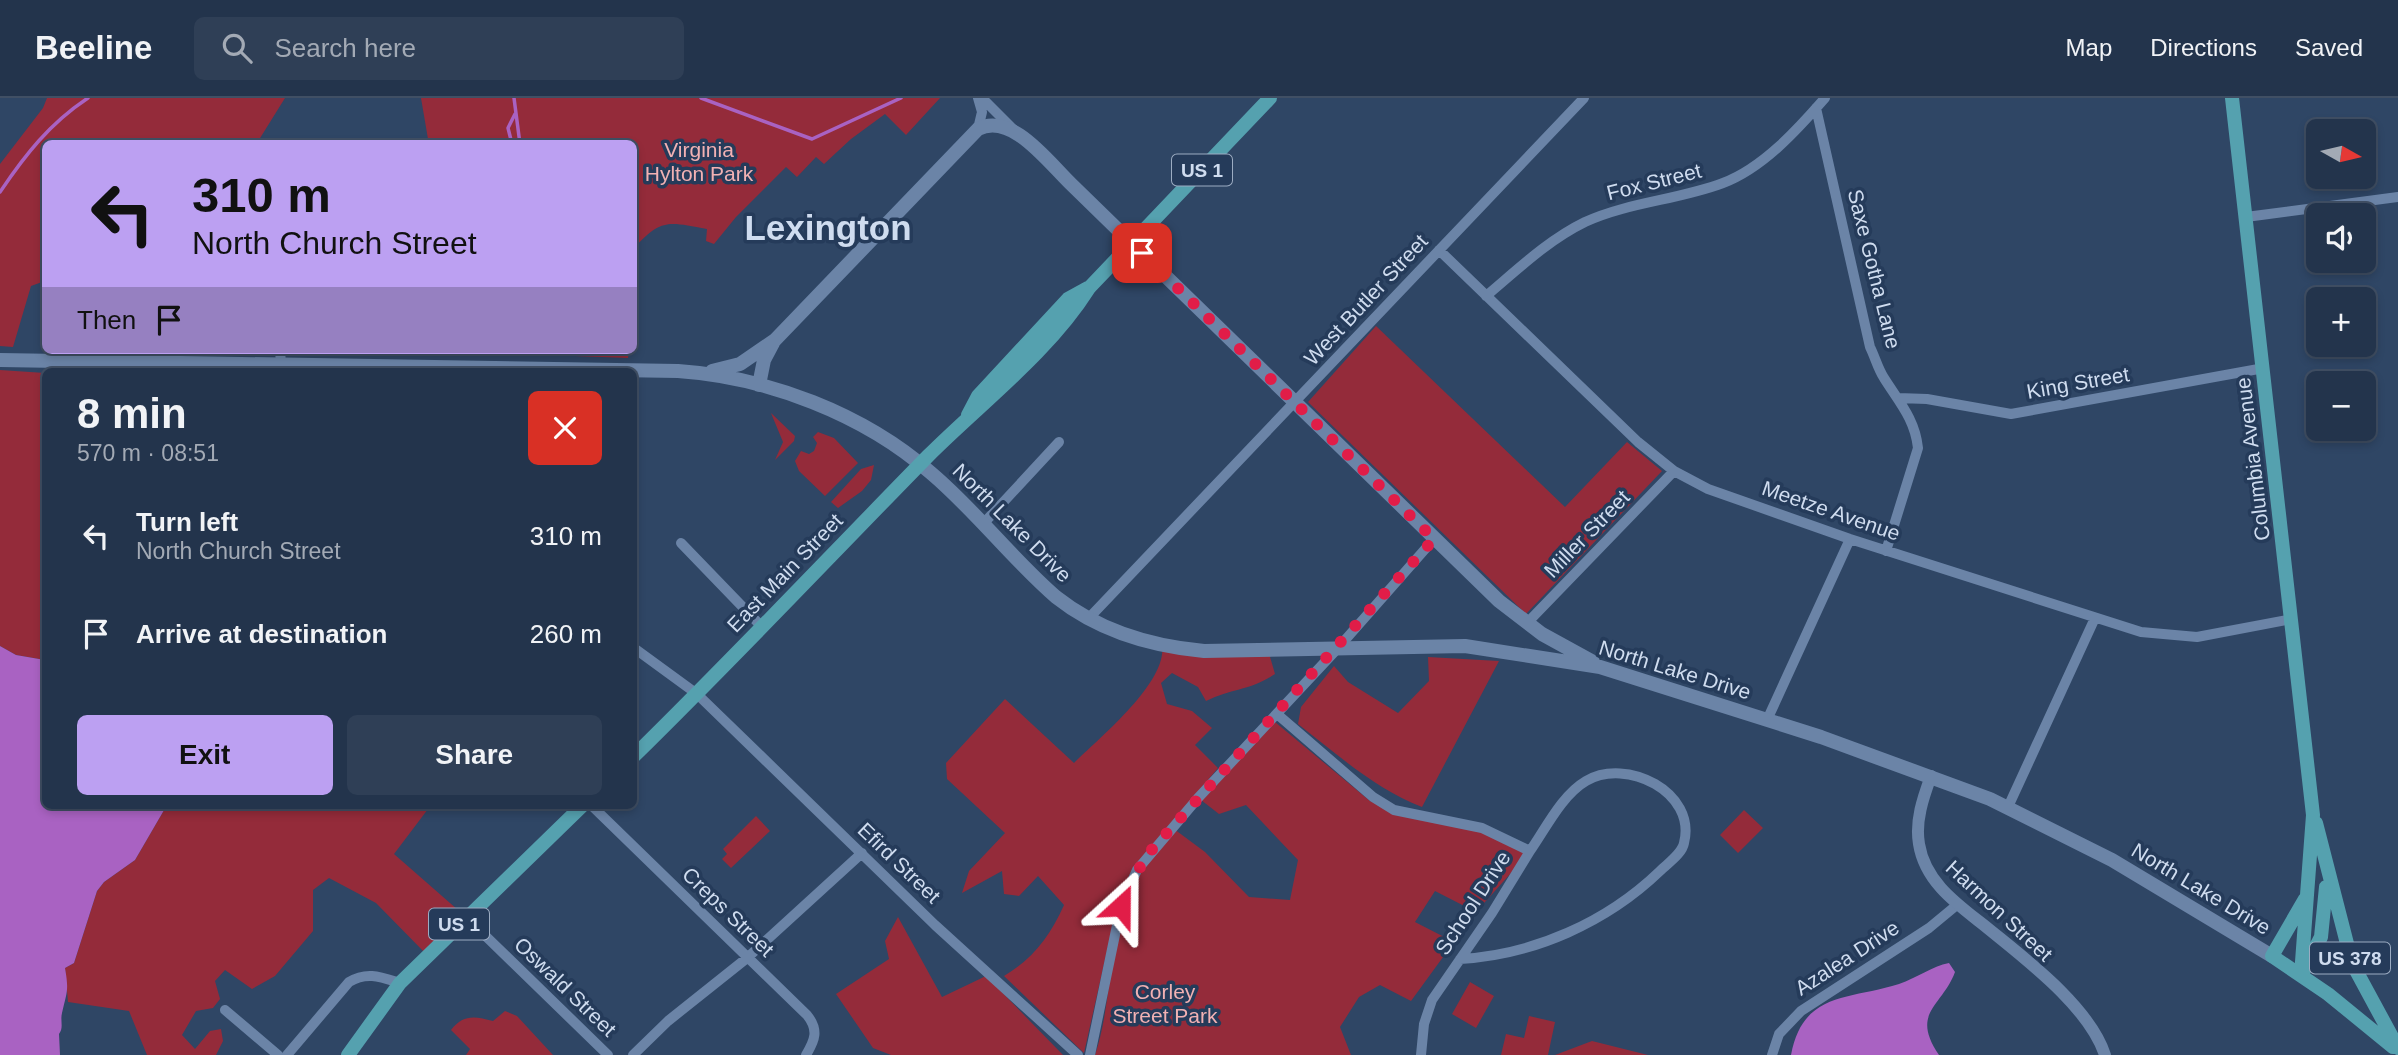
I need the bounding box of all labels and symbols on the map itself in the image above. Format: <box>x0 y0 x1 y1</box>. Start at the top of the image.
north arrow <box>2306 119 2376 189</box>
park label: Virginia Hylton Park <box>645 138 754 185</box>
road number: US 1 <box>1172 155 1232 186</box>
street label: Fox Street <box>1604 159 1704 204</box>
street label: Saxe Gotha Lane <box>1844 187 1905 351</box>
district label: Lexington <box>744 208 912 247</box>
pin <box>1112 223 1172 283</box>
street label: West Butler Street <box>1299 230 1432 370</box>
street label: King Street <box>2025 362 2131 403</box>
street label: Columbia Avenue <box>2231 376 2274 542</box>
street label: North Lake Drive <box>949 459 1076 586</box>
street label: Meetze Avenue <box>1759 476 1903 545</box>
street label: Miller Street <box>1539 485 1634 582</box>
street label: East Main Street <box>722 509 847 636</box>
street label: North Lake Drive <box>1596 635 1754 704</box>
street label: Efird Street <box>854 818 945 908</box>
street label: North Lake Drive <box>2128 838 2275 939</box>
street label: School Drive <box>1431 847 1515 959</box>
street label: Harmon Street <box>1942 856 2057 966</box>
street label: Creps Street <box>678 862 779 961</box>
position arrow <box>1084 869 1158 943</box>
road number: US 1 <box>429 908 489 940</box>
street label: Azalea Drive <box>1791 916 1903 1000</box>
street label: Oswald Street <box>510 933 621 1041</box>
road number: US 378 <box>2310 943 2390 974</box>
park label: Corley Street Park <box>1112 980 1218 1027</box>

